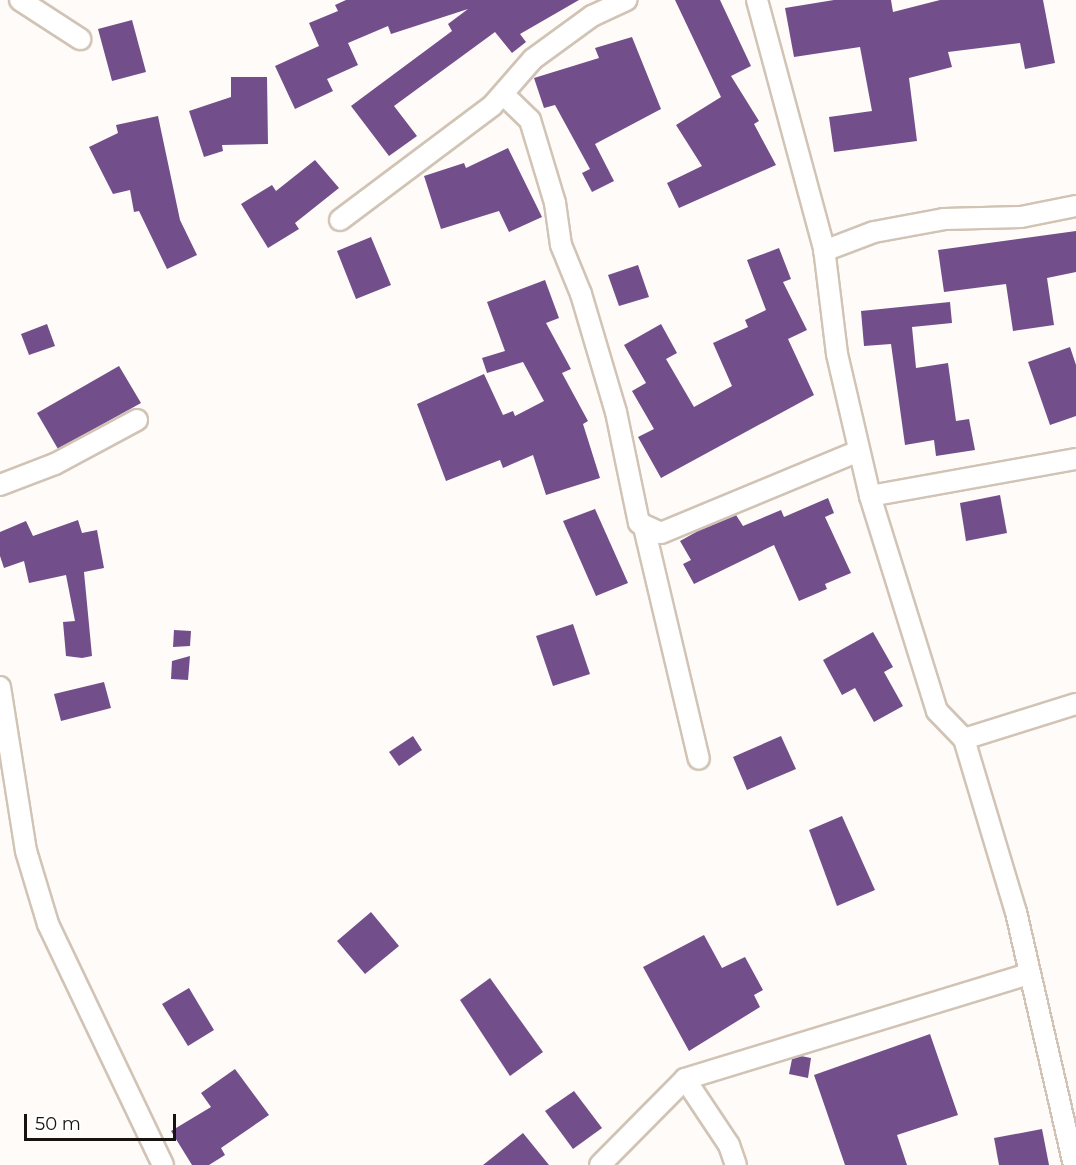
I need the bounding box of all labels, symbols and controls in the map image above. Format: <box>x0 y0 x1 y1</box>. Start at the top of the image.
scale bar <box>27 1102 178 1140</box>
text: 50 m <box>35 1113 81 1135</box>

